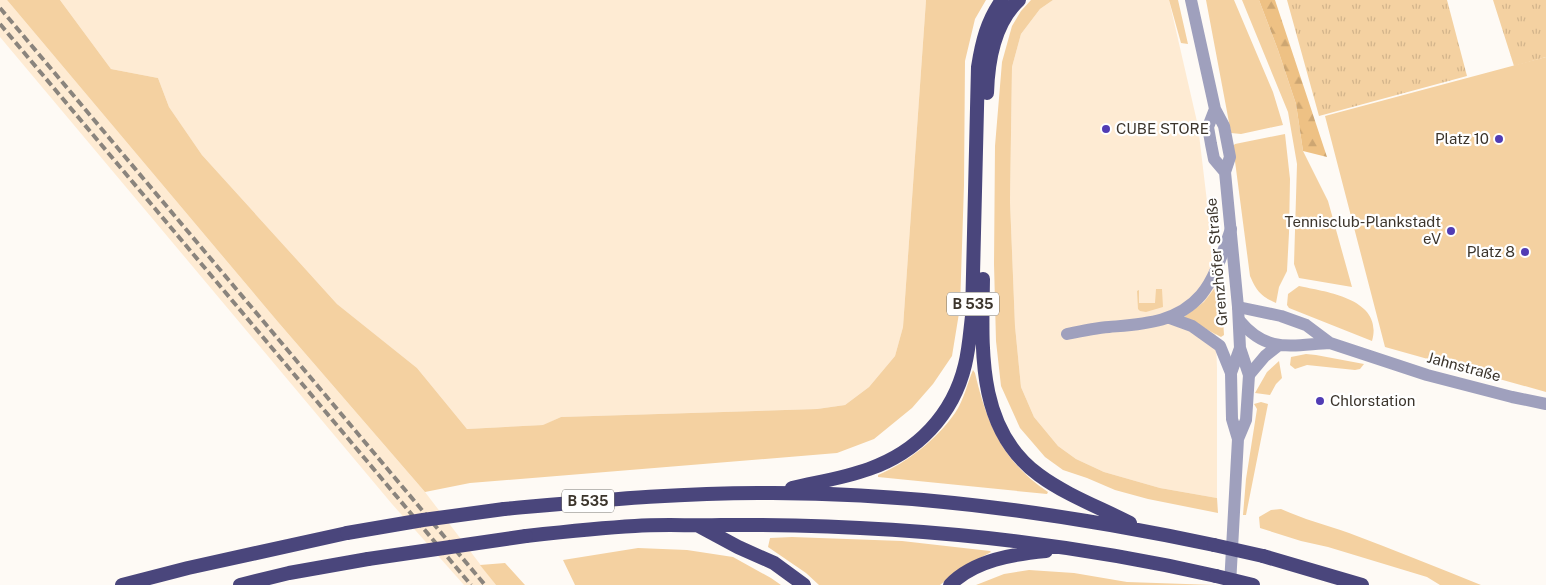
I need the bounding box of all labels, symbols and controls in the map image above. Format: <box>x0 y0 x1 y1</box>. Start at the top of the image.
place label: CUBE STORE <box>1116 120 1209 137</box>
marker: CUBE STORE <box>1100 123 1112 135</box>
place label: Platz 10 <box>1435 130 1489 147</box>
marker: Platz 10 <box>1493 133 1505 145</box>
street label: Grenzhöfer Straße <box>1202 197 1231 327</box>
place label: Tennisclub-Plankstadt eV <box>1285 213 1441 247</box>
marker: Tennisclub-Plankstadt eV <box>1445 225 1457 237</box>
place label: Platz 8 <box>1467 243 1515 260</box>
marker: Platz 8 <box>1519 246 1531 258</box>
road number: B 535 <box>947 292 999 316</box>
street label: Jahnstraße <box>1425 348 1503 385</box>
place label: Chlorstation <box>1330 392 1415 409</box>
marker: Chlorstation <box>1314 395 1326 407</box>
road number: B 535 <box>562 490 614 512</box>

